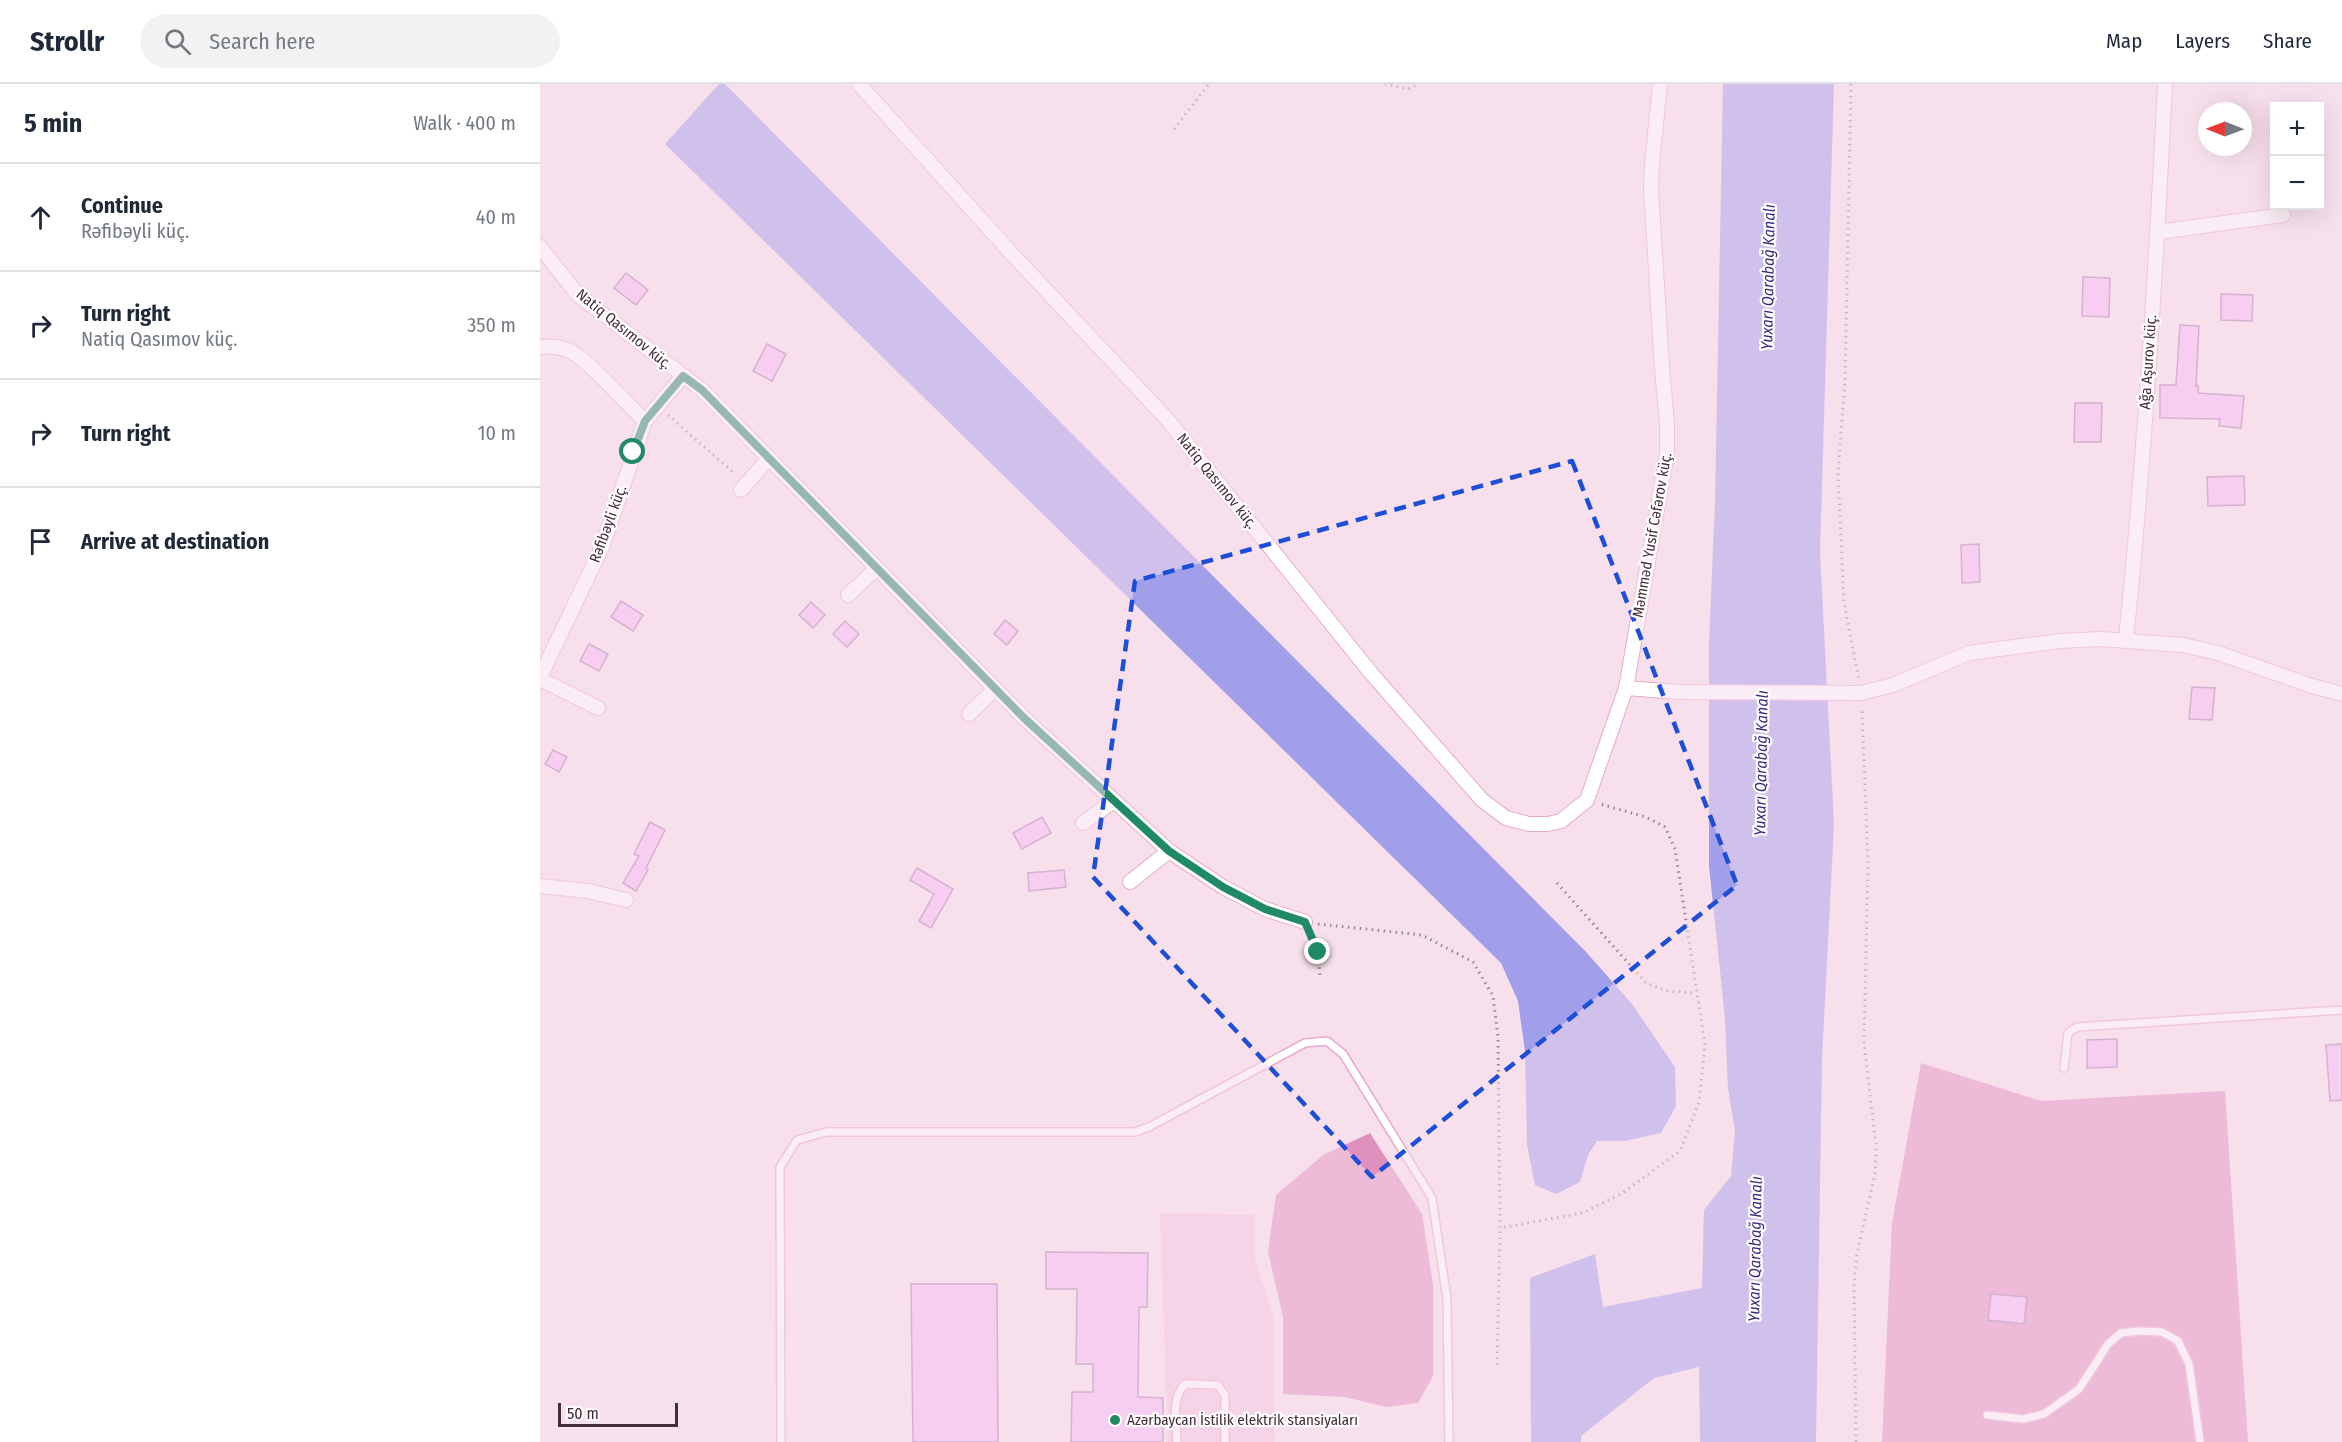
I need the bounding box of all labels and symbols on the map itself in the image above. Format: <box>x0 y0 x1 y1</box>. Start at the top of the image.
north arrow <box>2198 102 2252 156</box>
water label: Yuxarı Qarabağ Kanalı <box>1757 204 1779 350</box>
street label: Natiq Qasımov küç. <box>573 285 675 373</box>
street label: Ağa Aşurov küç. <box>2136 314 2160 410</box>
street label: Natiq Qasımov küç. <box>1173 430 1261 532</box>
route start <box>619 438 645 464</box>
street label: Məmməd Yusif Cəfərov küç. <box>1629 451 1675 619</box>
street label: Rəfibəyli küç. <box>586 483 630 565</box>
water label: Yuxarı Qarabağ Kanalı <box>1750 690 1772 836</box>
route end <box>1304 938 1330 964</box>
water label: Yuxarı Qarabağ Kanalı <box>1744 1176 1766 1322</box>
scale bar <box>558 1400 678 1428</box>
place label: Azərbaycan İstilik elektrik stansiyaları <box>1127 1411 1358 1429</box>
marker: Azərbaycan İstilik elektrik stansiyaları <box>1108 1413 1122 1427</box>

